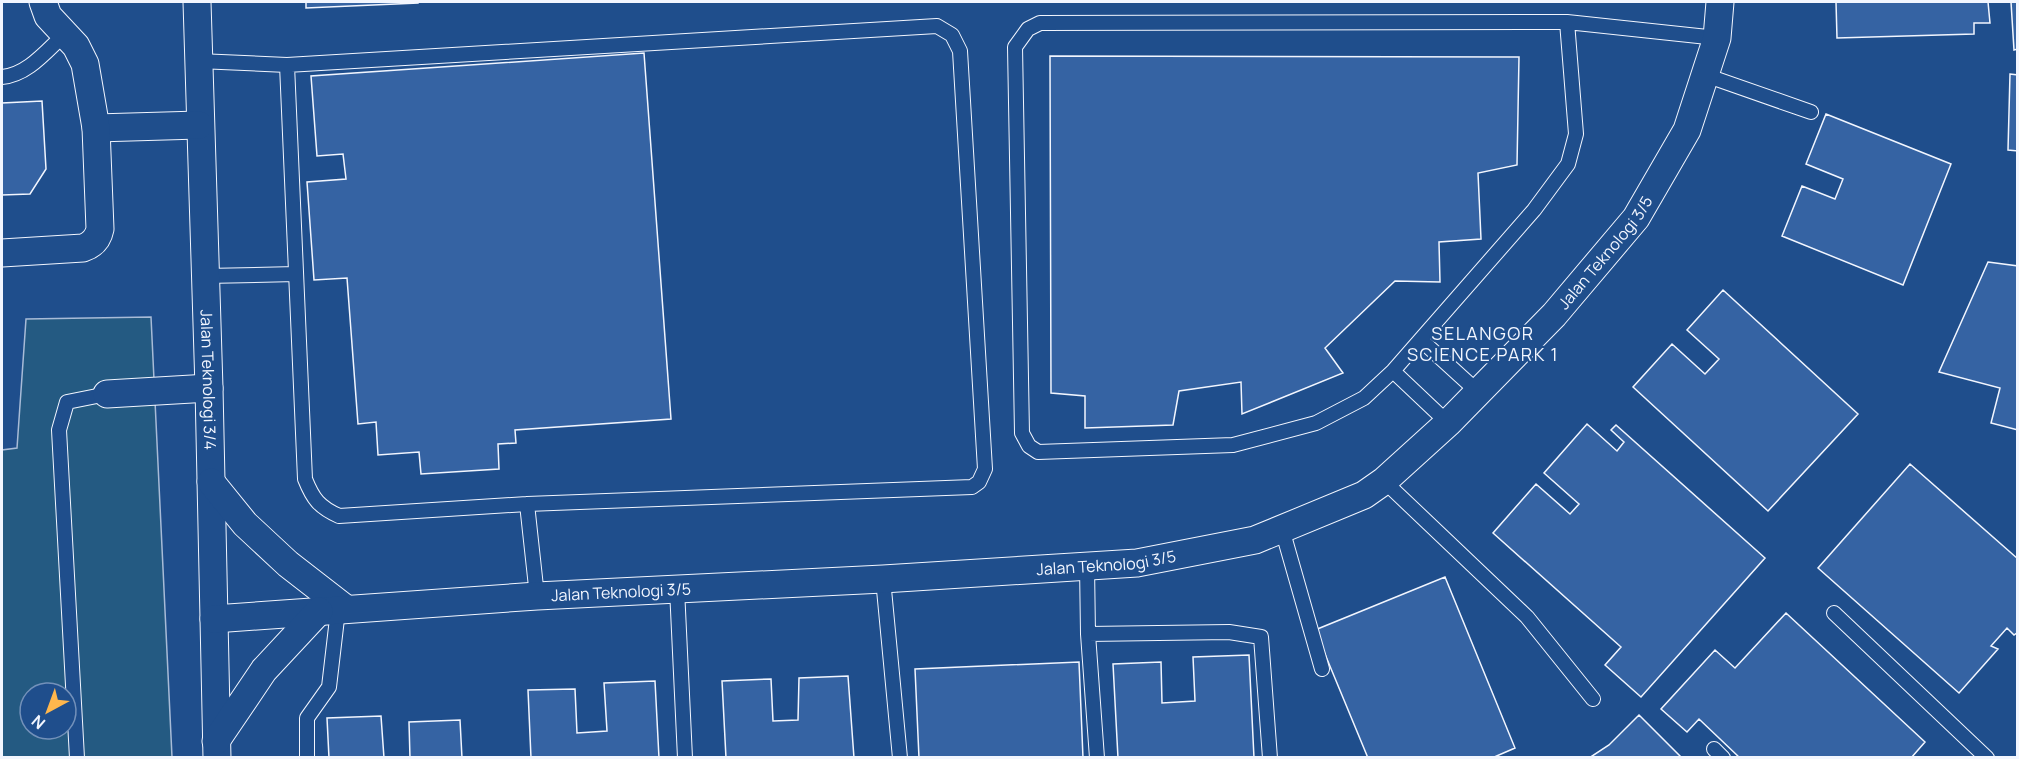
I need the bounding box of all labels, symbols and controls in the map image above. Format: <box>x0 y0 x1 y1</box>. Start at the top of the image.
street label: Jalan Teknologi 3/5 <box>1553 192 1658 314</box>
street label: Jalan Teknologi 3/4 <box>196 309 221 450</box>
district label: SELANGOR SCIENCE PARK 1 <box>1407 321 1559 366</box>
street label: Jalan Teknologi 3/5 <box>1036 545 1178 580</box>
street label: Jalan Teknologi 3/5 <box>551 577 692 606</box>
north arrow <box>18 681 78 741</box>
text: N <box>27 710 50 734</box>

